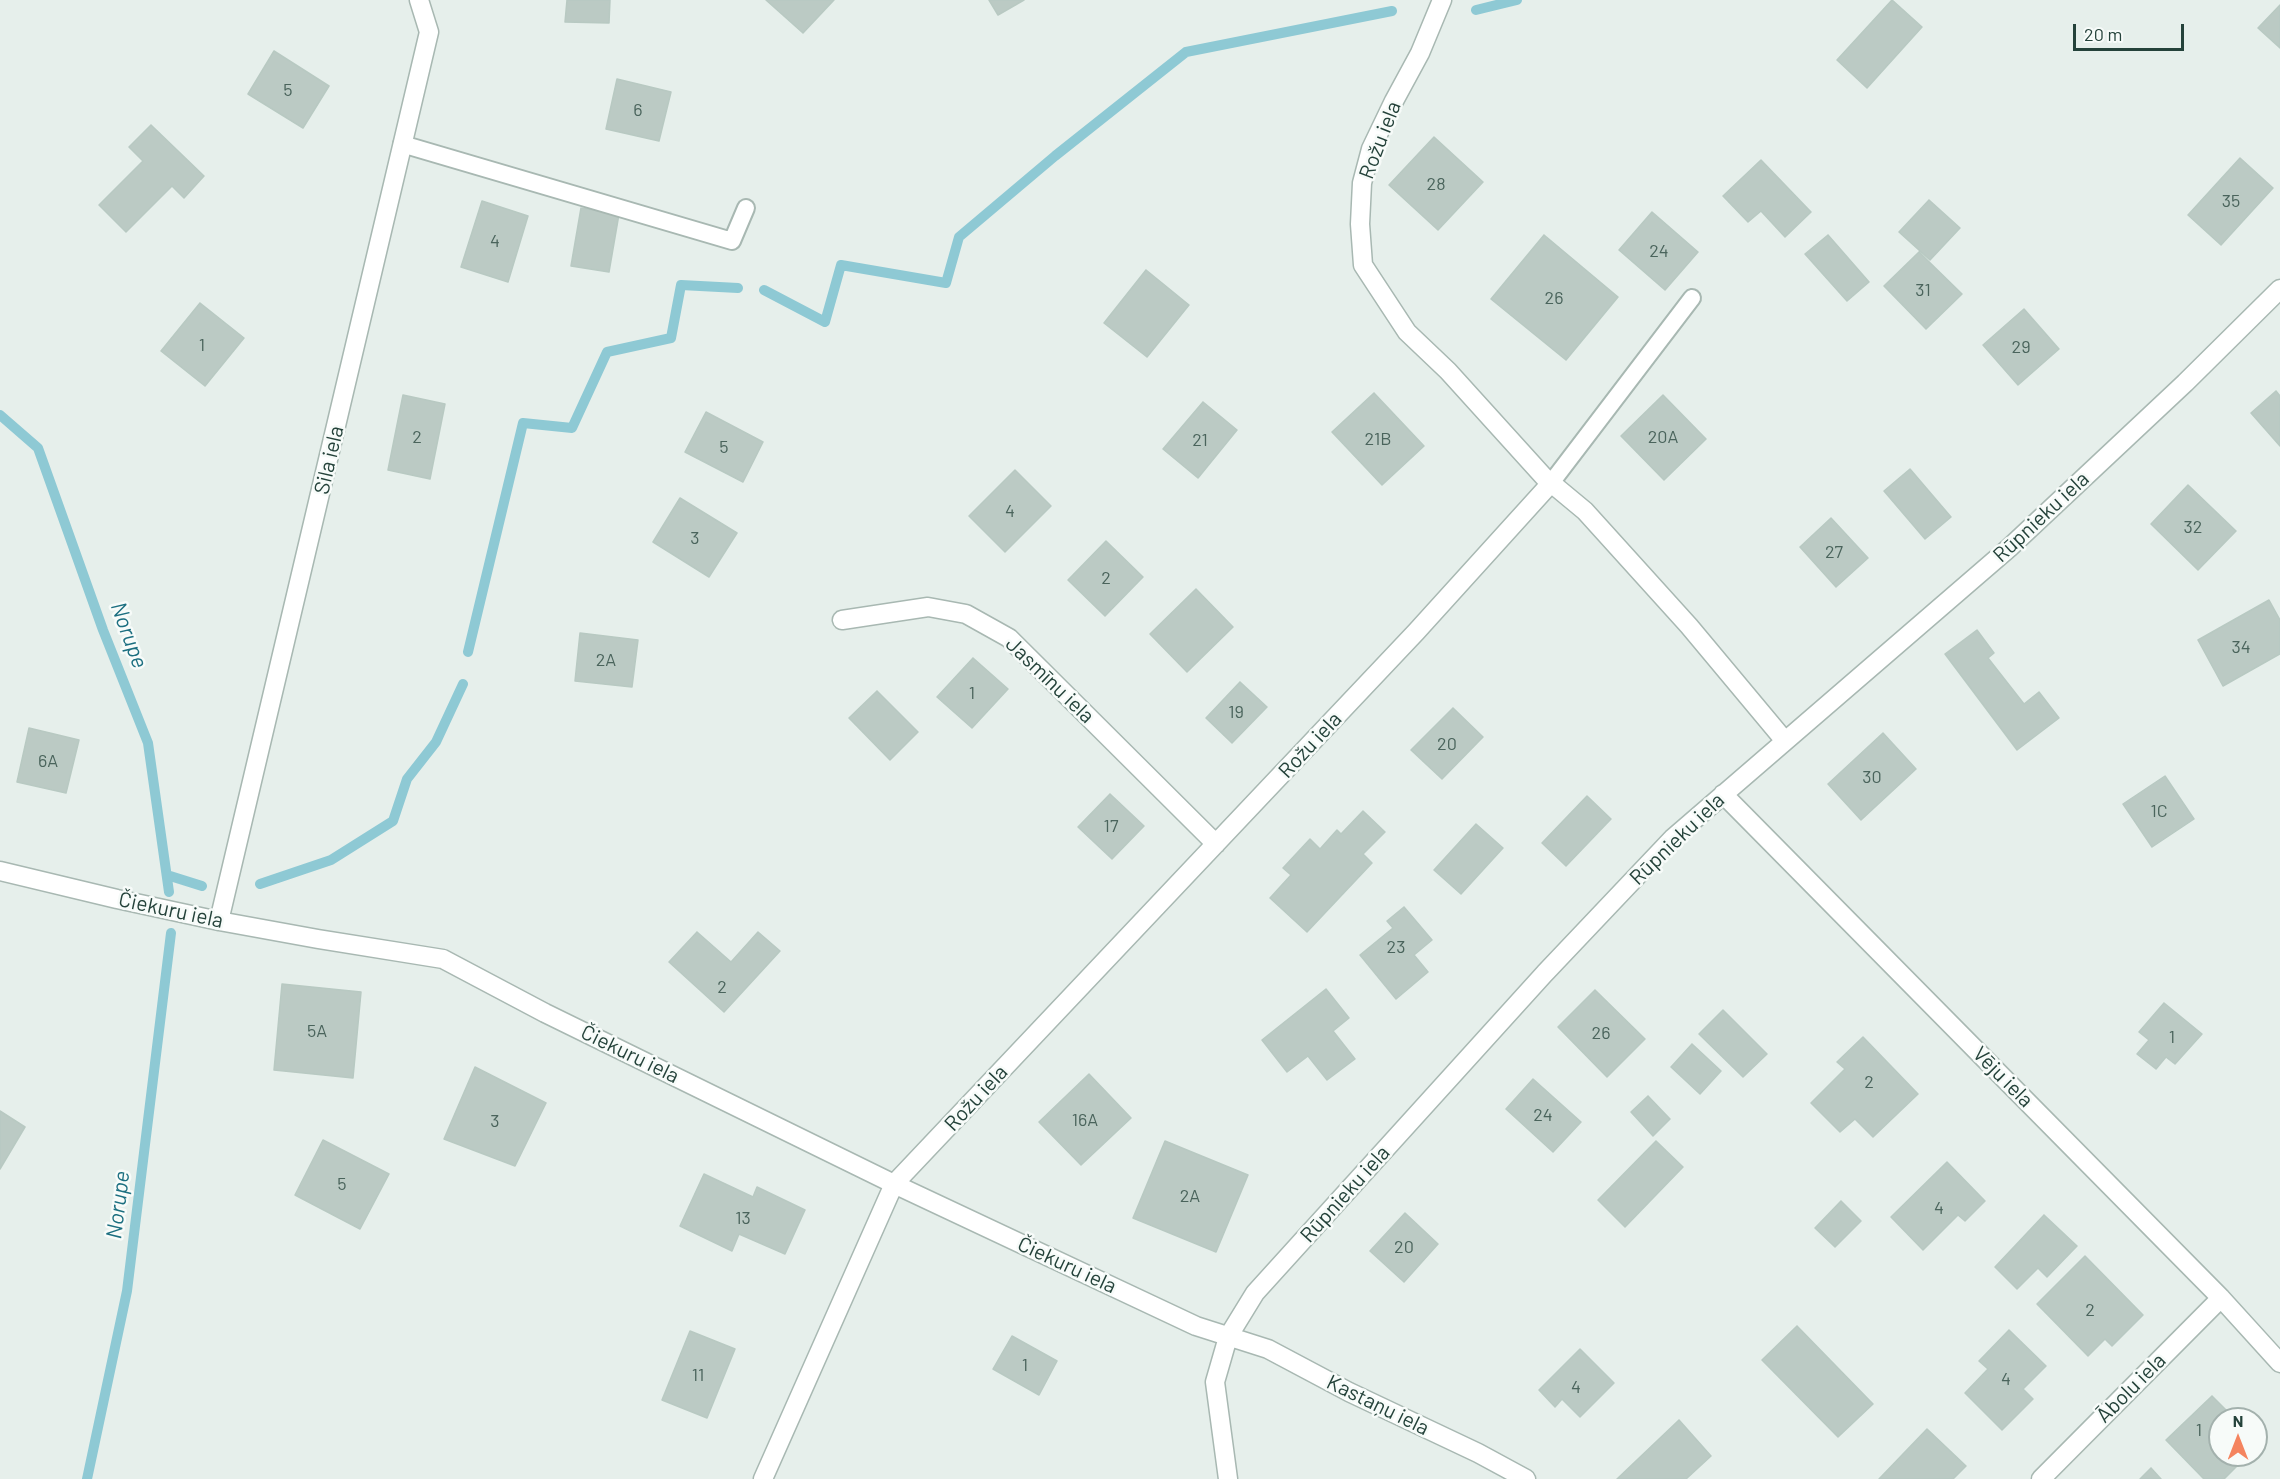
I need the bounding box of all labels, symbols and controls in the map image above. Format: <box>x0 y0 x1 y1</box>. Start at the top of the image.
scale bar <box>2076 12 2187 50</box>
text: 20 m <box>2084 23 2122 45</box>
house number: 5 <box>283 79 293 101</box>
street label: Rožu iela <box>1354 98 1406 182</box>
house number: 6 <box>633 99 643 121</box>
house number: 28 <box>1426 173 1446 195</box>
house number: 35 <box>2222 190 2240 212</box>
house number: 4 <box>490 230 500 252</box>
house number: 24 <box>1649 240 1669 262</box>
house number: 31 <box>1915 279 1931 301</box>
house number: 26 <box>1545 287 1563 309</box>
house number: 1 <box>199 334 205 356</box>
house number: 29 <box>2011 336 2031 358</box>
street label: Sila iela <box>309 423 349 497</box>
house number: 2 <box>412 426 422 448</box>
house number: 20A <box>1648 426 1678 448</box>
house number: 21B <box>1365 428 1391 450</box>
house number: 21 <box>1192 429 1208 451</box>
house number: 5 <box>719 436 729 458</box>
street label: Rūpnieku iela <box>1988 466 2094 568</box>
house number: 4 <box>1005 500 1015 522</box>
house number: 32 <box>2184 516 2202 538</box>
house number: 3 <box>690 527 700 549</box>
house number: 27 <box>1825 541 1843 563</box>
house number: 2 <box>1101 567 1111 589</box>
water label: Norupe <box>105 598 153 672</box>
street label: Jasmīnu iela <box>1000 631 1100 729</box>
house number: 34 <box>2231 636 2251 658</box>
house number: 2A <box>596 649 616 671</box>
house number: 1 <box>969 682 975 704</box>
house number: 19 <box>1228 701 1244 723</box>
street label: Rožu iela <box>1273 707 1347 783</box>
house number: 20 <box>1437 733 1457 755</box>
house number: 6A <box>38 750 58 772</box>
house number: 30 <box>1862 766 1882 788</box>
street label: Rūpnieku iela <box>1624 788 1730 890</box>
house number: 1C <box>2150 800 2168 822</box>
house number: 17 <box>1104 815 1118 837</box>
street label: Čiekuru iela <box>116 887 226 933</box>
house number: 23 <box>1387 936 1405 958</box>
house number: 2 <box>717 976 727 998</box>
street label: Čiekuru iela <box>577 1019 683 1089</box>
house number: 5A <box>307 1020 327 1042</box>
house number: 26 <box>1592 1022 1610 1044</box>
house number: 1 <box>2169 1026 2175 1048</box>
street label: Vēju iela <box>1967 1041 2039 1113</box>
street label: Rožu iela <box>939 1060 1013 1136</box>
house number: 2 <box>1864 1071 1874 1093</box>
house number: 24 <box>1533 1104 1553 1126</box>
house number: 16A <box>1072 1109 1098 1131</box>
house number: 3 <box>490 1110 500 1132</box>
street label: Rūpnieku iela <box>1295 1140 1395 1248</box>
water label: Norupe <box>101 1170 135 1240</box>
house number: 5 <box>337 1173 347 1195</box>
house number: 2A <box>1180 1185 1200 1207</box>
house number: 4 <box>1934 1197 1944 1219</box>
house number: 13 <box>735 1207 751 1229</box>
street label: Čiekuru iela <box>1014 1231 1120 1299</box>
house number: 20 <box>1394 1236 1414 1258</box>
house number: 2 <box>2085 1299 2095 1321</box>
street label: Ābolu iela <box>2091 1348 2171 1428</box>
house number: 1 <box>1022 1354 1028 1376</box>
house number: 11 <box>692 1364 704 1386</box>
house number: 4 <box>2001 1368 2011 1390</box>
street label: Kastaņu iela <box>1323 1369 1433 1441</box>
house number: 4 <box>1571 1376 1581 1398</box>
north arrow <box>2208 1407 2268 1467</box>
text: N <box>2233 1411 2243 1430</box>
house number: 1 <box>2196 1419 2202 1441</box>

